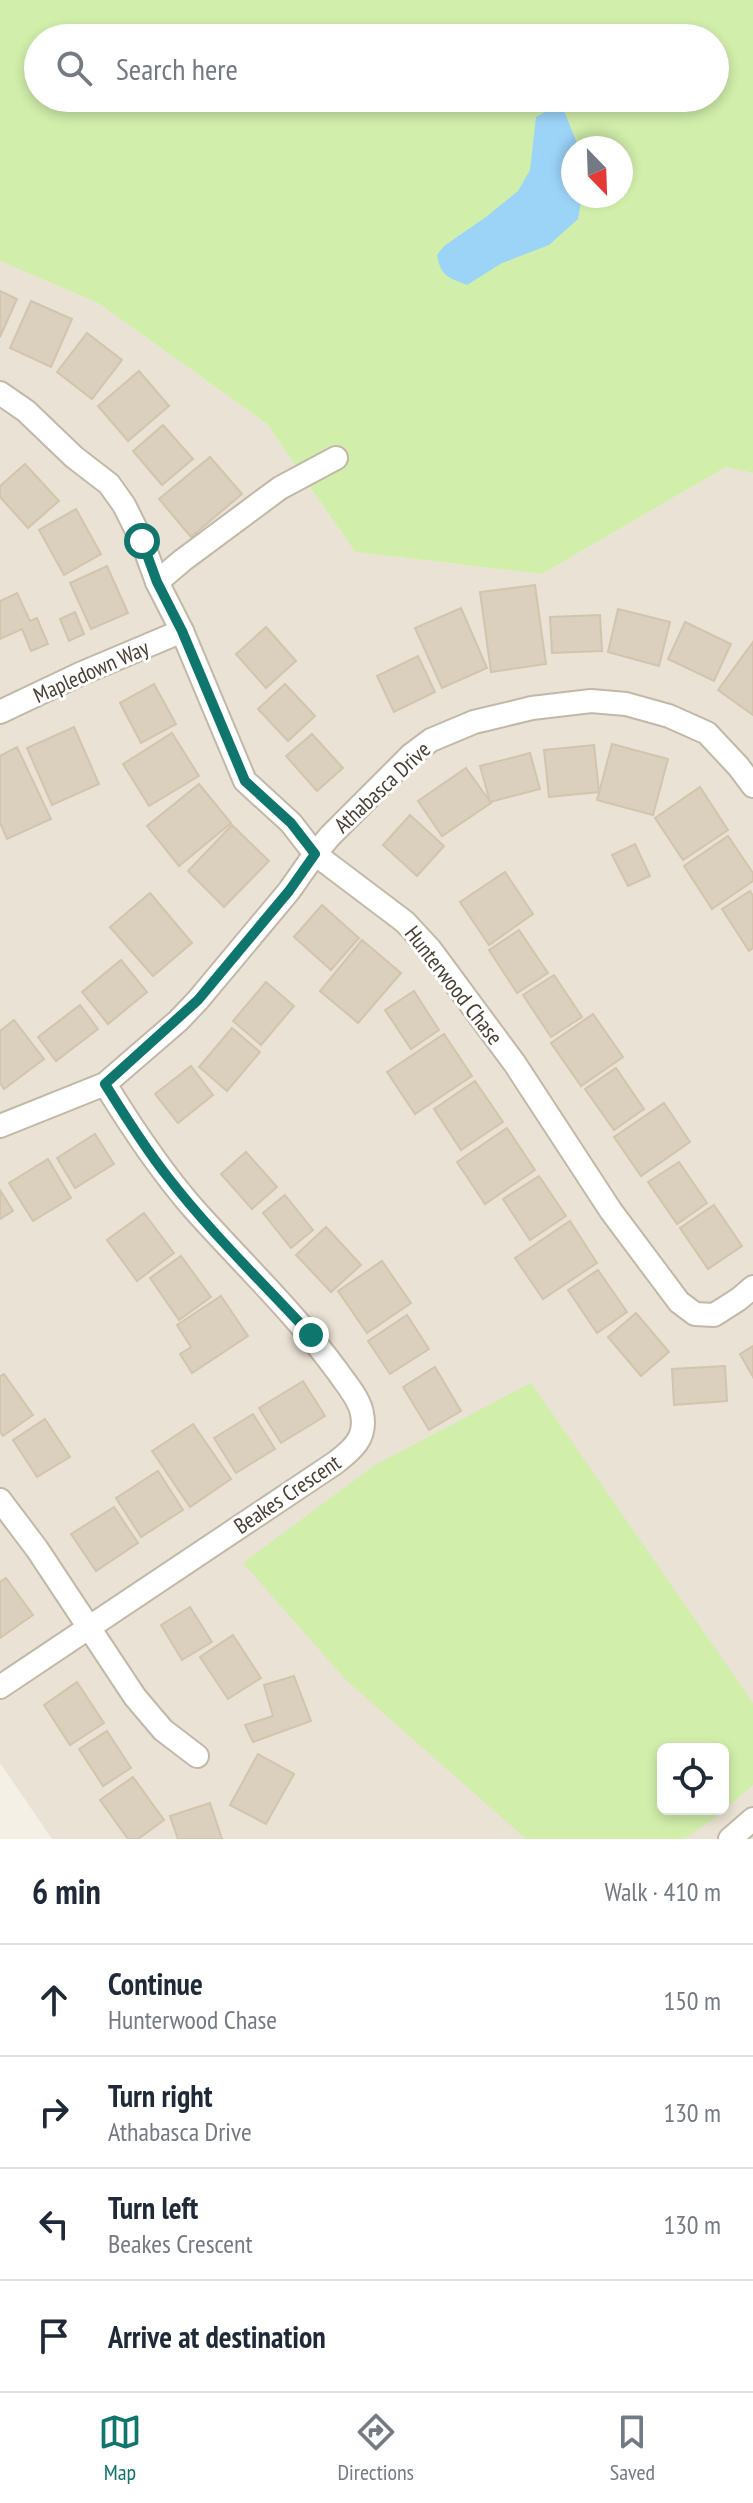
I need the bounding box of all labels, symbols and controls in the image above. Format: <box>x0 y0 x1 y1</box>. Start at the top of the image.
search box <box>24 24 729 112</box>
icon: search <box>52 46 96 90</box>
text: Search here <box>116 49 238 88</box>
north arrow <box>561 136 633 208</box>
route start <box>124 523 160 559</box>
street label: Mapledown Way <box>29 633 154 709</box>
street label: Athabasca Drive <box>328 735 436 839</box>
street label: Hunterwood Chase <box>399 920 509 1050</box>
route end <box>293 1317 329 1353</box>
street label: Beakes Crescent <box>228 1448 346 1540</box>
map controls <box>657 1743 729 1815</box>
button: locate <box>657 1743 729 1815</box>
text: 6 min <box>32 1869 101 1913</box>
text: Walk · 410 m <box>604 1875 721 1908</box>
text: Continue <box>108 1964 203 2003</box>
icon: ahead <box>32 1978 76 2022</box>
text: 150 m <box>663 1984 721 2017</box>
text: Hunterwood Chase <box>108 2003 277 2036</box>
text: Turn right <box>108 2076 212 2115</box>
icon: right <box>32 2090 76 2134</box>
text: 130 m <box>663 2096 721 2129</box>
text: Athabasca Drive <box>108 2115 252 2148</box>
text: Turn left <box>108 2188 198 2227</box>
icon: left <box>32 2202 76 2246</box>
text: 130 m <box>663 2208 721 2241</box>
text: Beakes Crescent <box>108 2227 253 2260</box>
icon: arrive <box>32 2314 76 2358</box>
text: Arrive at destination <box>108 2317 326 2356</box>
tab: Map <box>98 2410 142 2486</box>
tab: Directions <box>338 2410 414 2486</box>
tab: Saved <box>610 2410 655 2486</box>

